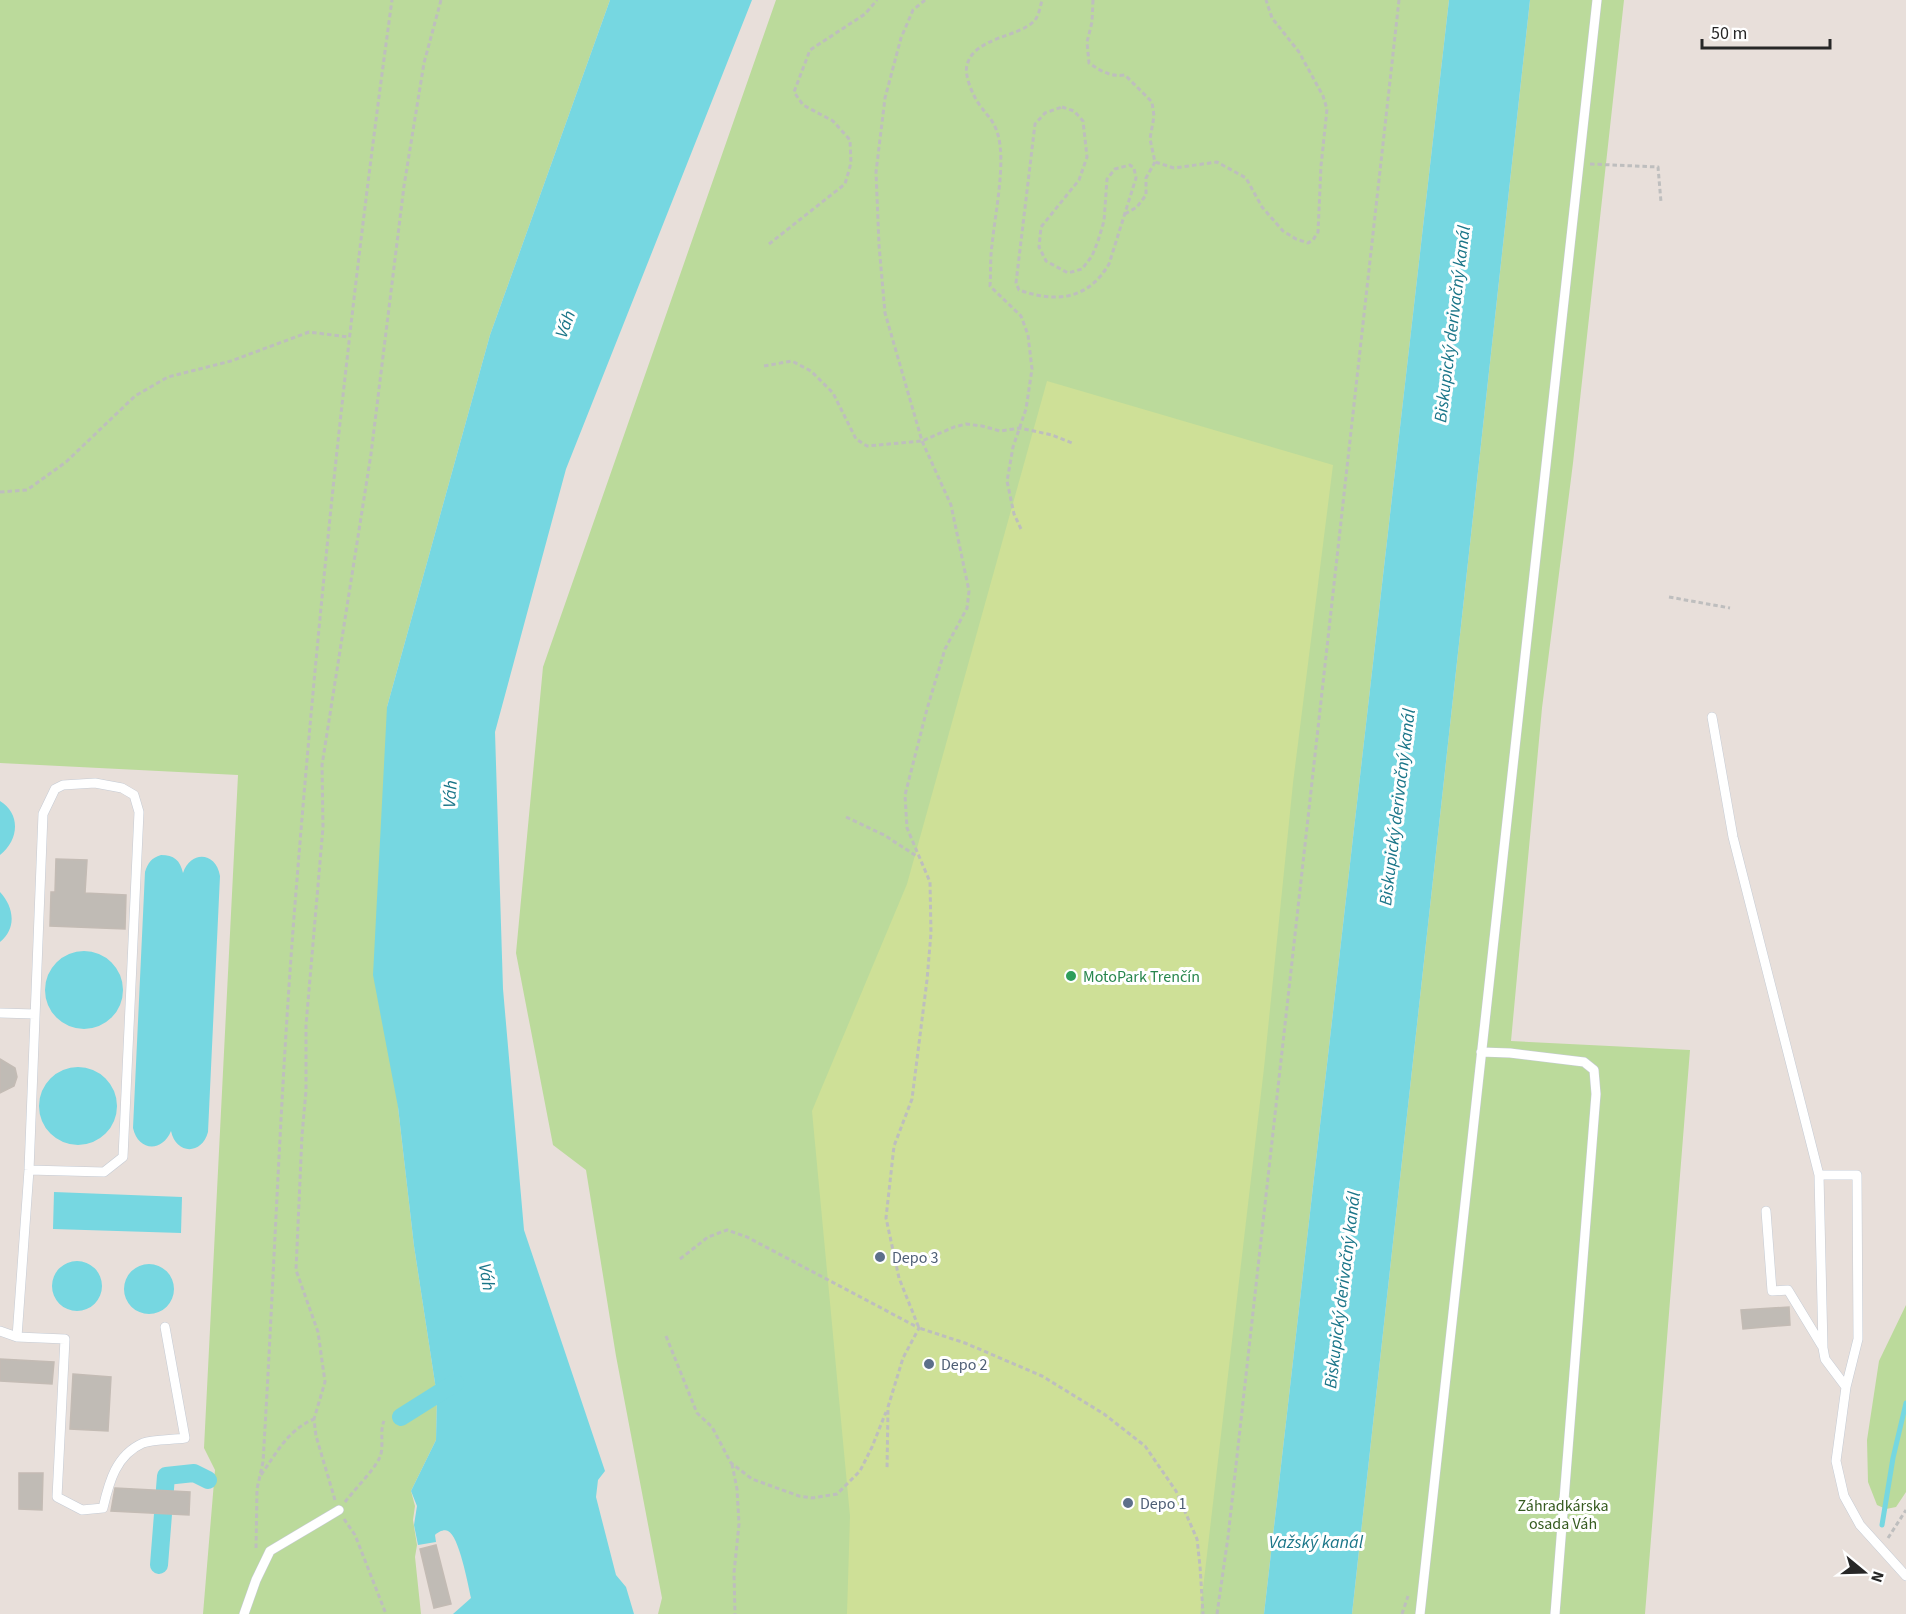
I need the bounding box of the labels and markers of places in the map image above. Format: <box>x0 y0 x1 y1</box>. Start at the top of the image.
place label: MotoPark Trenčín <box>1083 966 1200 988</box>
marker: MotoPark Trenčín <box>1064 969 1078 983</box>
place label: Depo 3 <box>892 1247 939 1269</box>
marker: Depo 3 <box>873 1250 887 1264</box>
place label: Depo 2 <box>941 1354 988 1376</box>
marker: Depo 2 <box>922 1357 936 1371</box>
place label: Depo 1 <box>1140 1493 1187 1515</box>
marker: Depo 1 <box>1121 1496 1135 1510</box>

